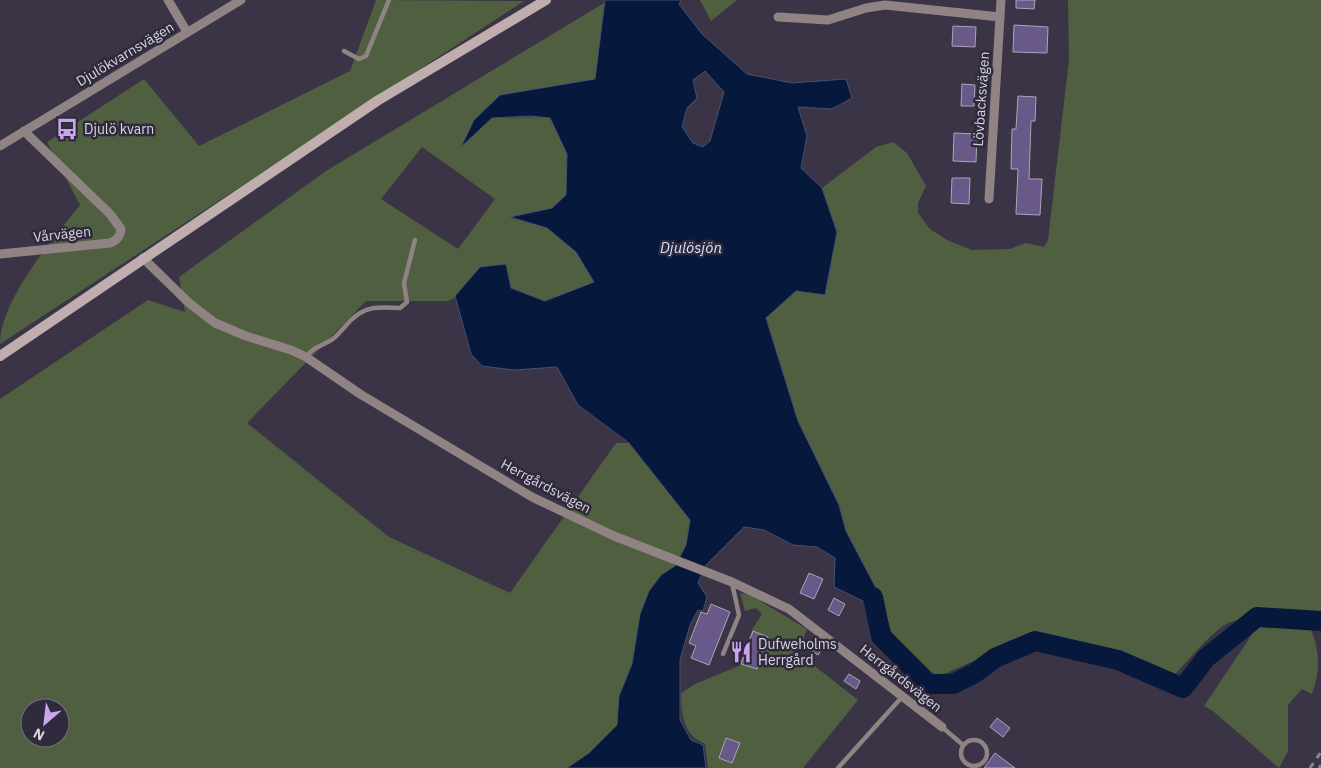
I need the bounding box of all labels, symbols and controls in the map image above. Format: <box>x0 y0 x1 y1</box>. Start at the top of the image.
street label: Djulökvarnsvägen <box>73 18 177 90</box>
street label: Lövbacksvägen <box>969 51 993 147</box>
bus stop icon: Djulö kvarn <box>54 116 80 142</box>
place label: Djulö kvarn <box>84 120 154 138</box>
street label: Vårvägen <box>32 222 92 246</box>
water label: Djulösjön <box>660 238 722 257</box>
street label: Herrgårdsvägen <box>498 455 594 517</box>
place label: Dufweholms Herrgård <box>758 635 837 669</box>
restaurant icon: Dufweholms Herrgård <box>728 639 754 665</box>
street label: Herrgårdsvägen <box>856 640 946 716</box>
north arrow <box>20 698 70 748</box>
text: N <box>30 724 48 745</box>

